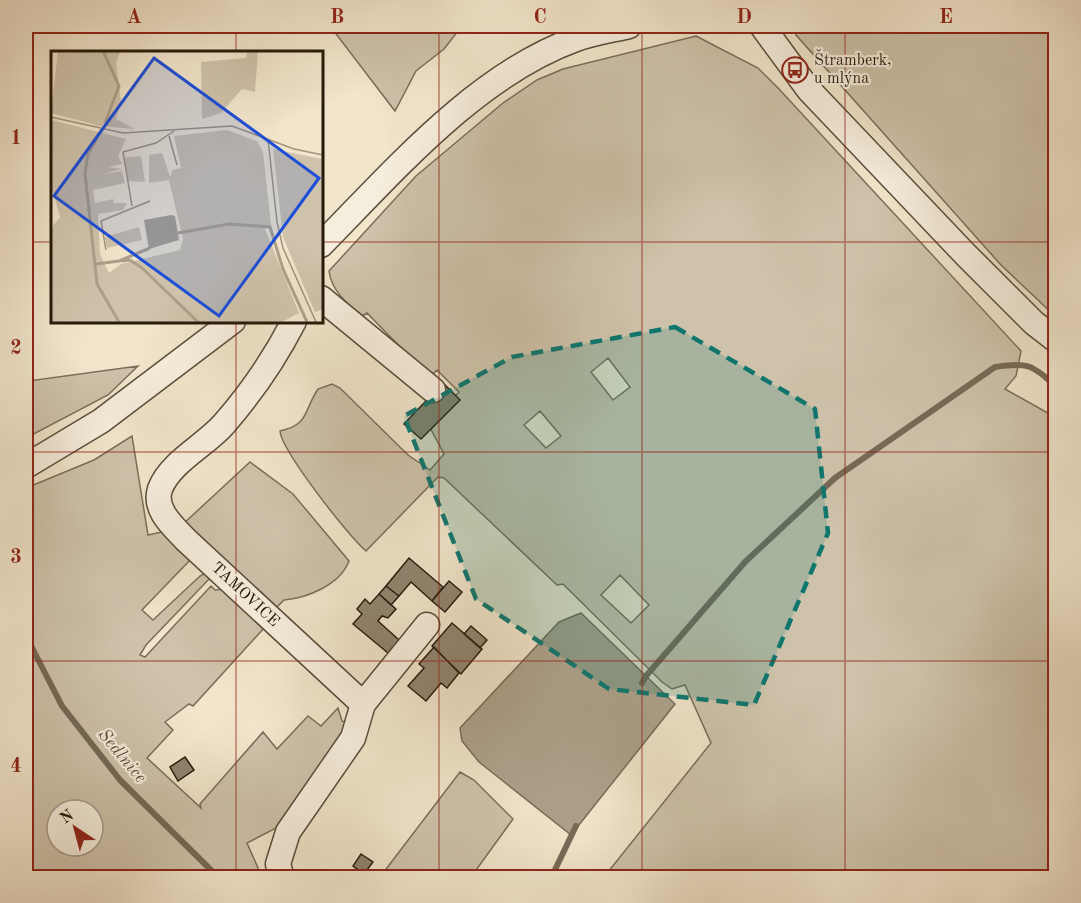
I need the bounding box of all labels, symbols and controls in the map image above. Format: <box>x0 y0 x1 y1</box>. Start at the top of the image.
text: A <box>126 8 142 28</box>
text: B <box>330 8 344 28</box>
text: C <box>533 8 547 28</box>
text: D <box>736 8 752 28</box>
text: E <box>939 8 953 28</box>
place label: Štramberk, u mlýna <box>814 48 892 87</box>
inset map <box>51 51 322 322</box>
bus stop icon: Štramberk, u mlýna <box>780 55 810 85</box>
text: 1 <box>10 129 22 149</box>
text: 2 <box>10 339 22 359</box>
text: 3 <box>10 548 22 568</box>
street label: TAMOVICE <box>208 560 282 630</box>
water label: Sedlnice <box>94 725 150 787</box>
text: 4 <box>10 757 22 777</box>
north arrow <box>45 798 105 858</box>
text: N <box>58 807 78 828</box>

